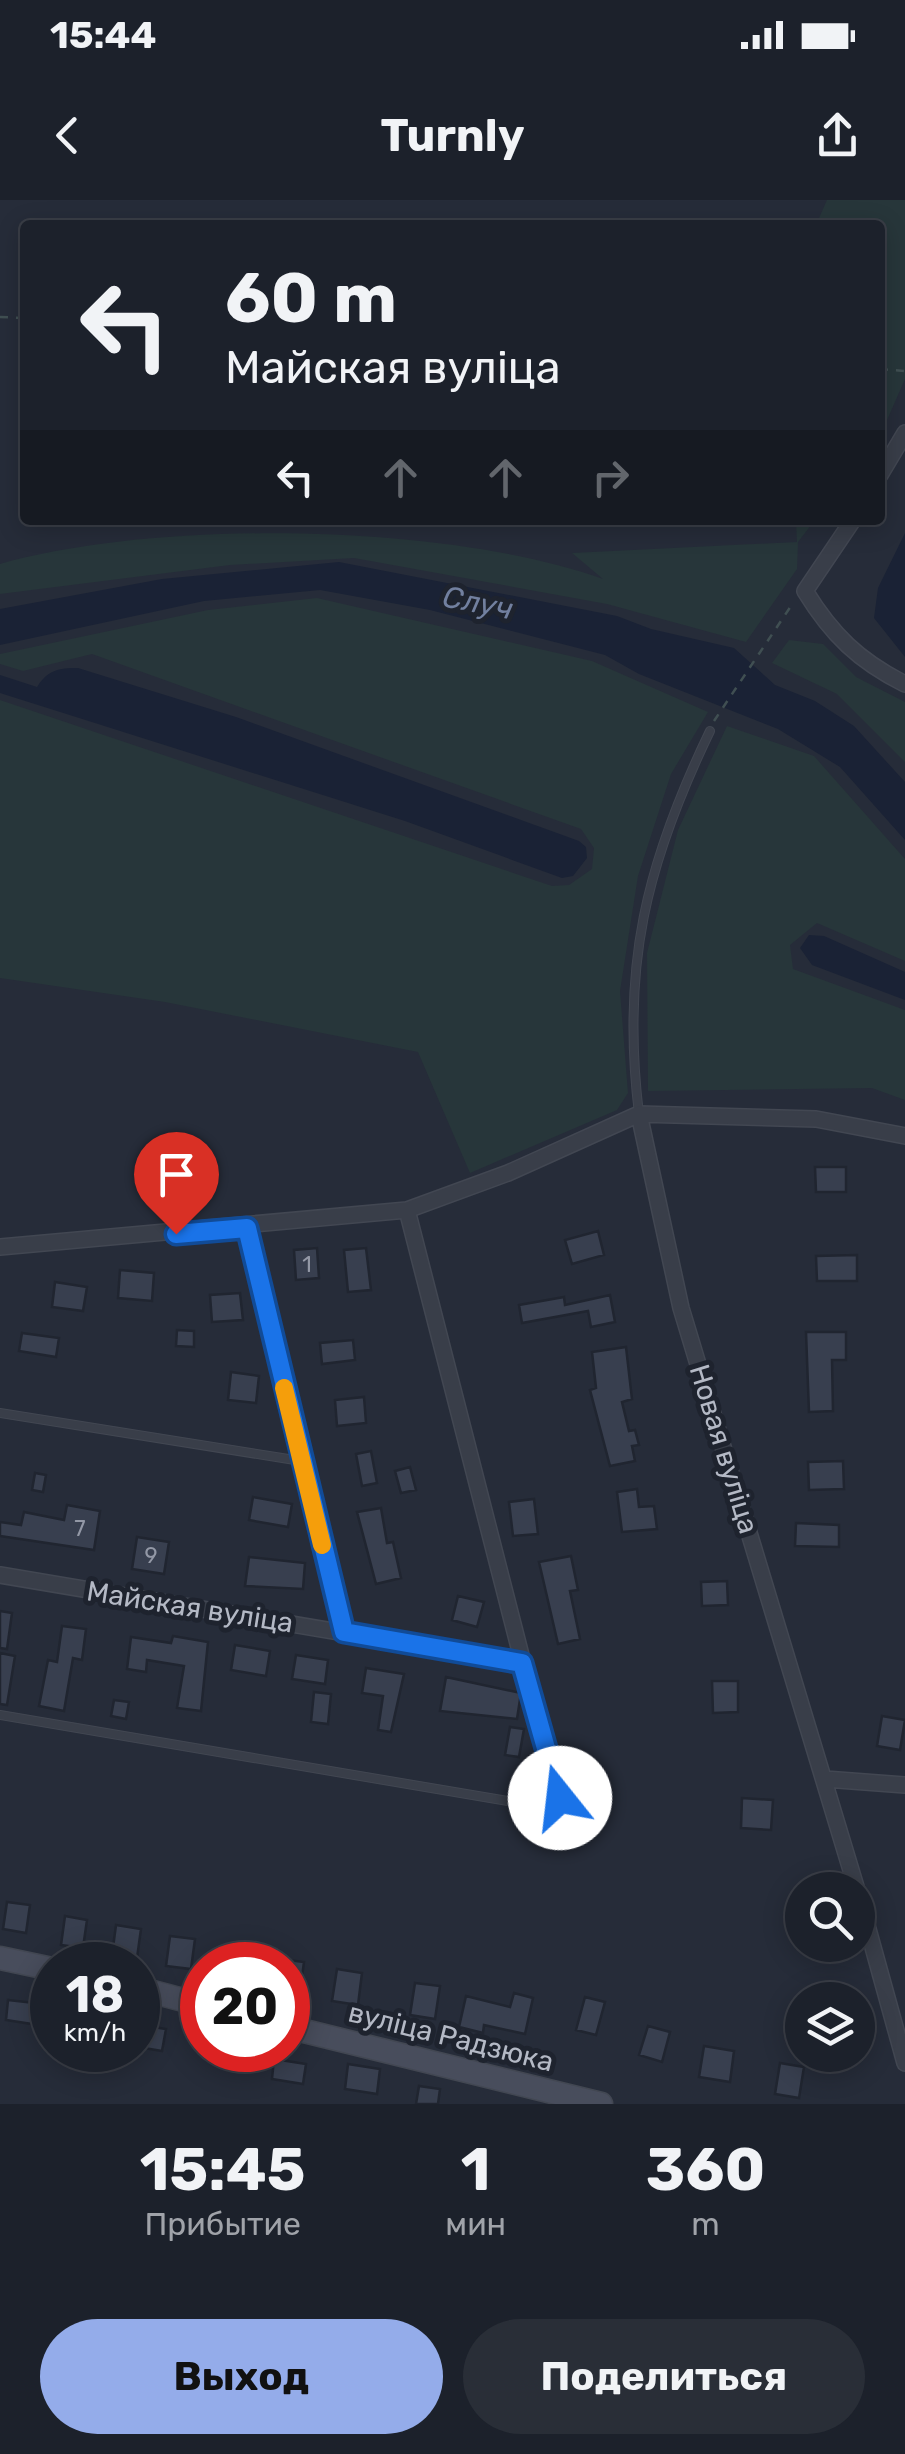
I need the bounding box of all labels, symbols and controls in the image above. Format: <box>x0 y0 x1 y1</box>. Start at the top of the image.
text: 15:44 <box>50 12 156 58</box>
icon: back <box>40 108 95 163</box>
icon: share <box>810 108 865 163</box>
text: Turnly <box>380 109 525 162</box>
text: 60 m <box>225 257 397 340</box>
icon: left <box>60 260 190 390</box>
text: Майская вуліца <box>225 341 560 394</box>
icon: left <box>268 450 323 505</box>
icon: ahead <box>373 450 428 505</box>
icon: ahead <box>478 450 533 505</box>
icon: right <box>583 450 638 505</box>
water label: Случ <box>440 579 516 627</box>
pin <box>134 1132 219 1235</box>
icon: arrive <box>149 1147 204 1202</box>
house number: 1 <box>302 1251 312 1278</box>
street label: Новая вуліца <box>683 1360 765 1538</box>
house number: 7 <box>74 1515 86 1542</box>
house number: 9 <box>144 1542 158 1569</box>
street label: Майская вуліца <box>84 1574 296 1640</box>
position arrow <box>508 1746 612 1850</box>
map controls <box>785 1872 875 2072</box>
button: search <box>785 1872 875 1962</box>
speed limit sign: 20 <box>180 1942 310 2072</box>
text: 18 <box>66 1965 124 2025</box>
button: layers <box>785 1982 875 2072</box>
street label: вуліца Радзюка <box>345 1996 557 2078</box>
text: km/h <box>64 2018 126 2047</box>
text: 15:45 <box>140 2134 306 2205</box>
text: 1 <box>461 2134 491 2205</box>
text: 360 <box>646 2134 765 2205</box>
text: Прибытие <box>144 2205 301 2243</box>
text: мин <box>445 2205 506 2243</box>
text: m <box>691 2205 720 2243</box>
button: Выход <box>40 2319 443 2434</box>
button: Поделиться <box>463 2319 865 2434</box>

